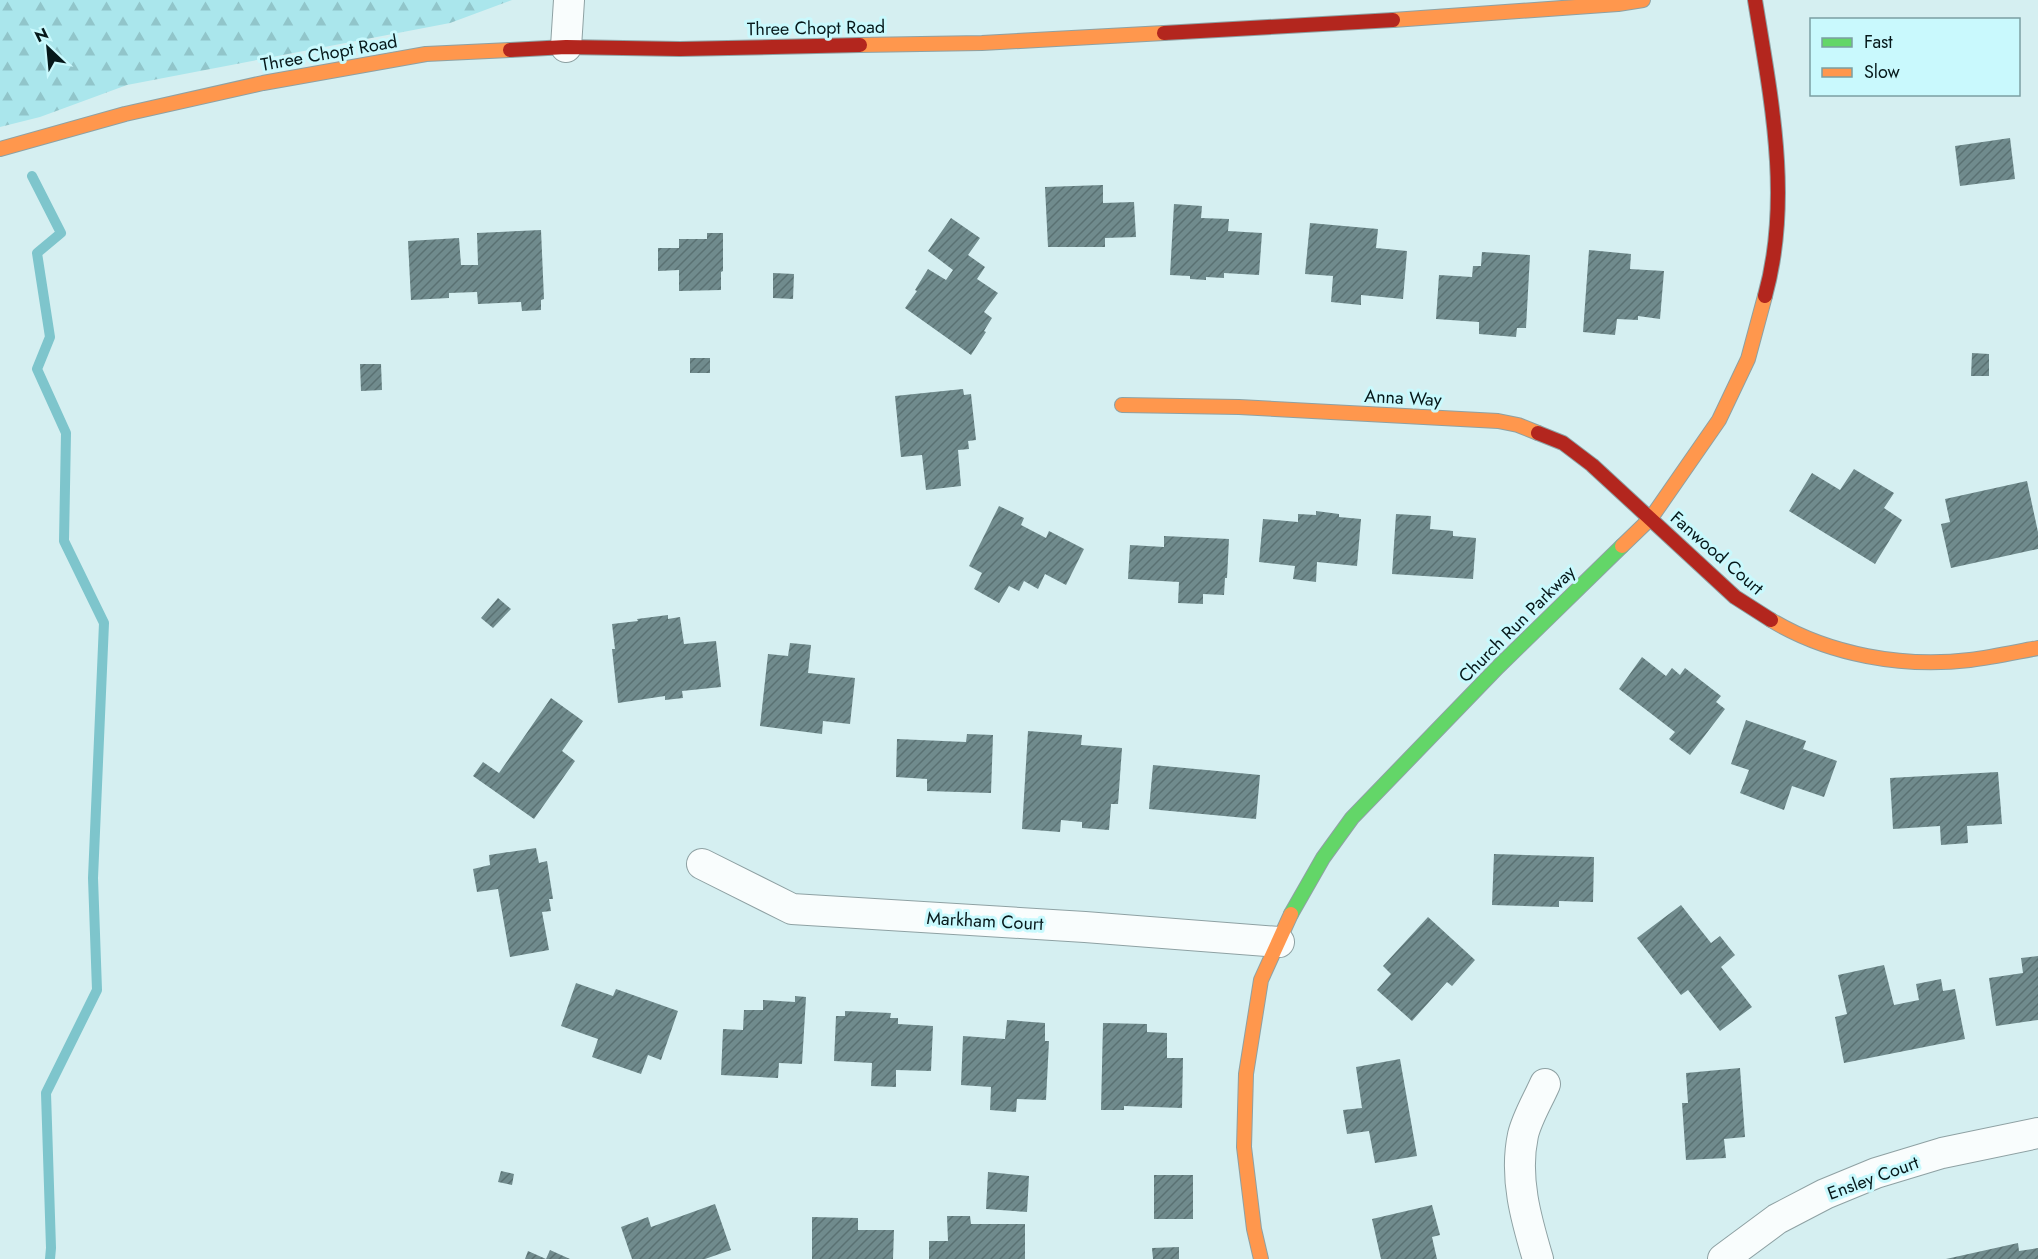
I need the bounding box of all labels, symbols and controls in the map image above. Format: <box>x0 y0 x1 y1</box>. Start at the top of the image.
street label: Three Chopt Road <box>747 14 885 42</box>
north arrow <box>18 18 78 78</box>
legend <box>1810 18 2020 96</box>
text: N <box>31 22 52 48</box>
street label: Three Chopt Road <box>259 28 399 78</box>
text: Fast <box>1864 29 1893 55</box>
text: Slow <box>1864 59 1901 85</box>
street label: Anna Way <box>1364 383 1442 413</box>
street label: Fanwood Court <box>1665 505 1770 601</box>
street label: Church Run Parkway <box>1453 560 1581 688</box>
street label: Markham Court <box>926 905 1045 937</box>
street label: Ensley Court <box>1824 1149 1923 1206</box>

